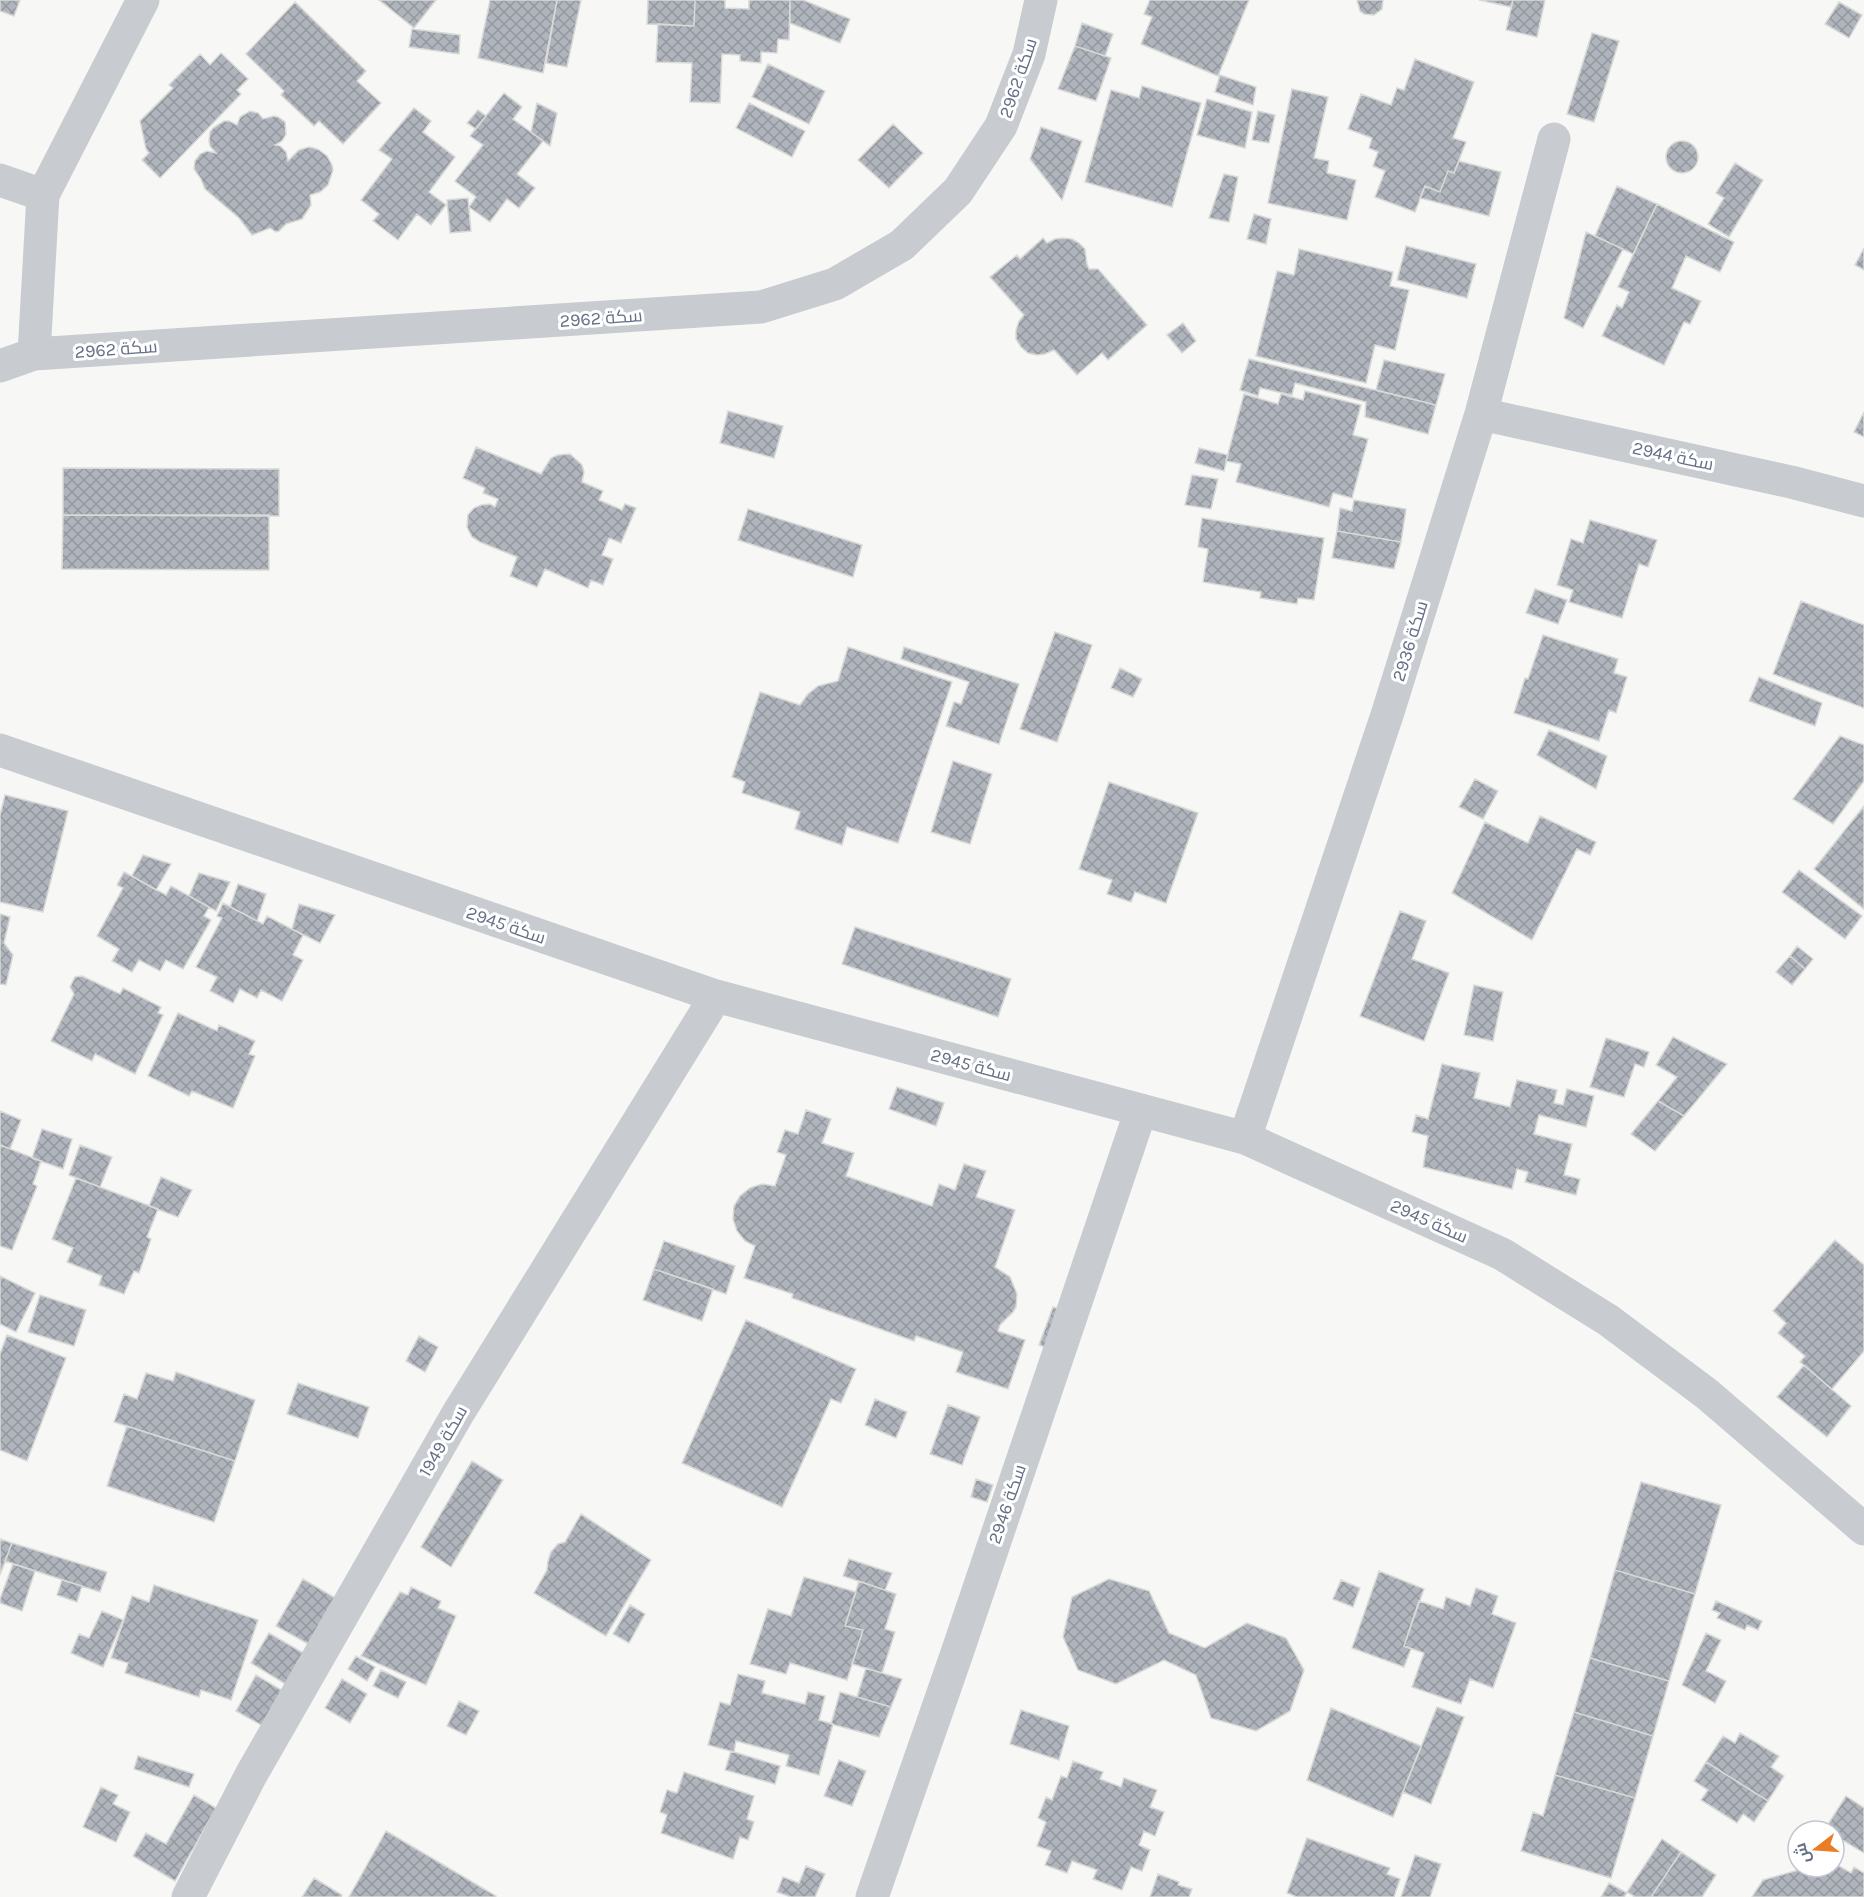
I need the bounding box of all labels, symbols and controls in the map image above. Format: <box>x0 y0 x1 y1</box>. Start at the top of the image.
street label: سكة 2962 <box>994 35 1042 121</box>
street label: سكة 2962 <box>559 304 643 332</box>
street label: سكة 2962 <box>74 335 158 363</box>
street label: سكة 2944 <box>1630 437 1716 475</box>
street label: سكة 2936 <box>1387 598 1433 684</box>
street label: سكة 2945 <box>463 901 549 949</box>
street label: سكة 2945 <box>928 1044 1014 1086</box>
street label: سكة 2945 <box>1387 1194 1471 1248</box>
street label: سكة 1949 <box>414 1402 472 1480</box>
street label: سكة 2946 <box>983 1461 1031 1547</box>
north arrow <box>1786 1819 1846 1879</box>
text: ش <box>1790 1841 1814 1866</box>

